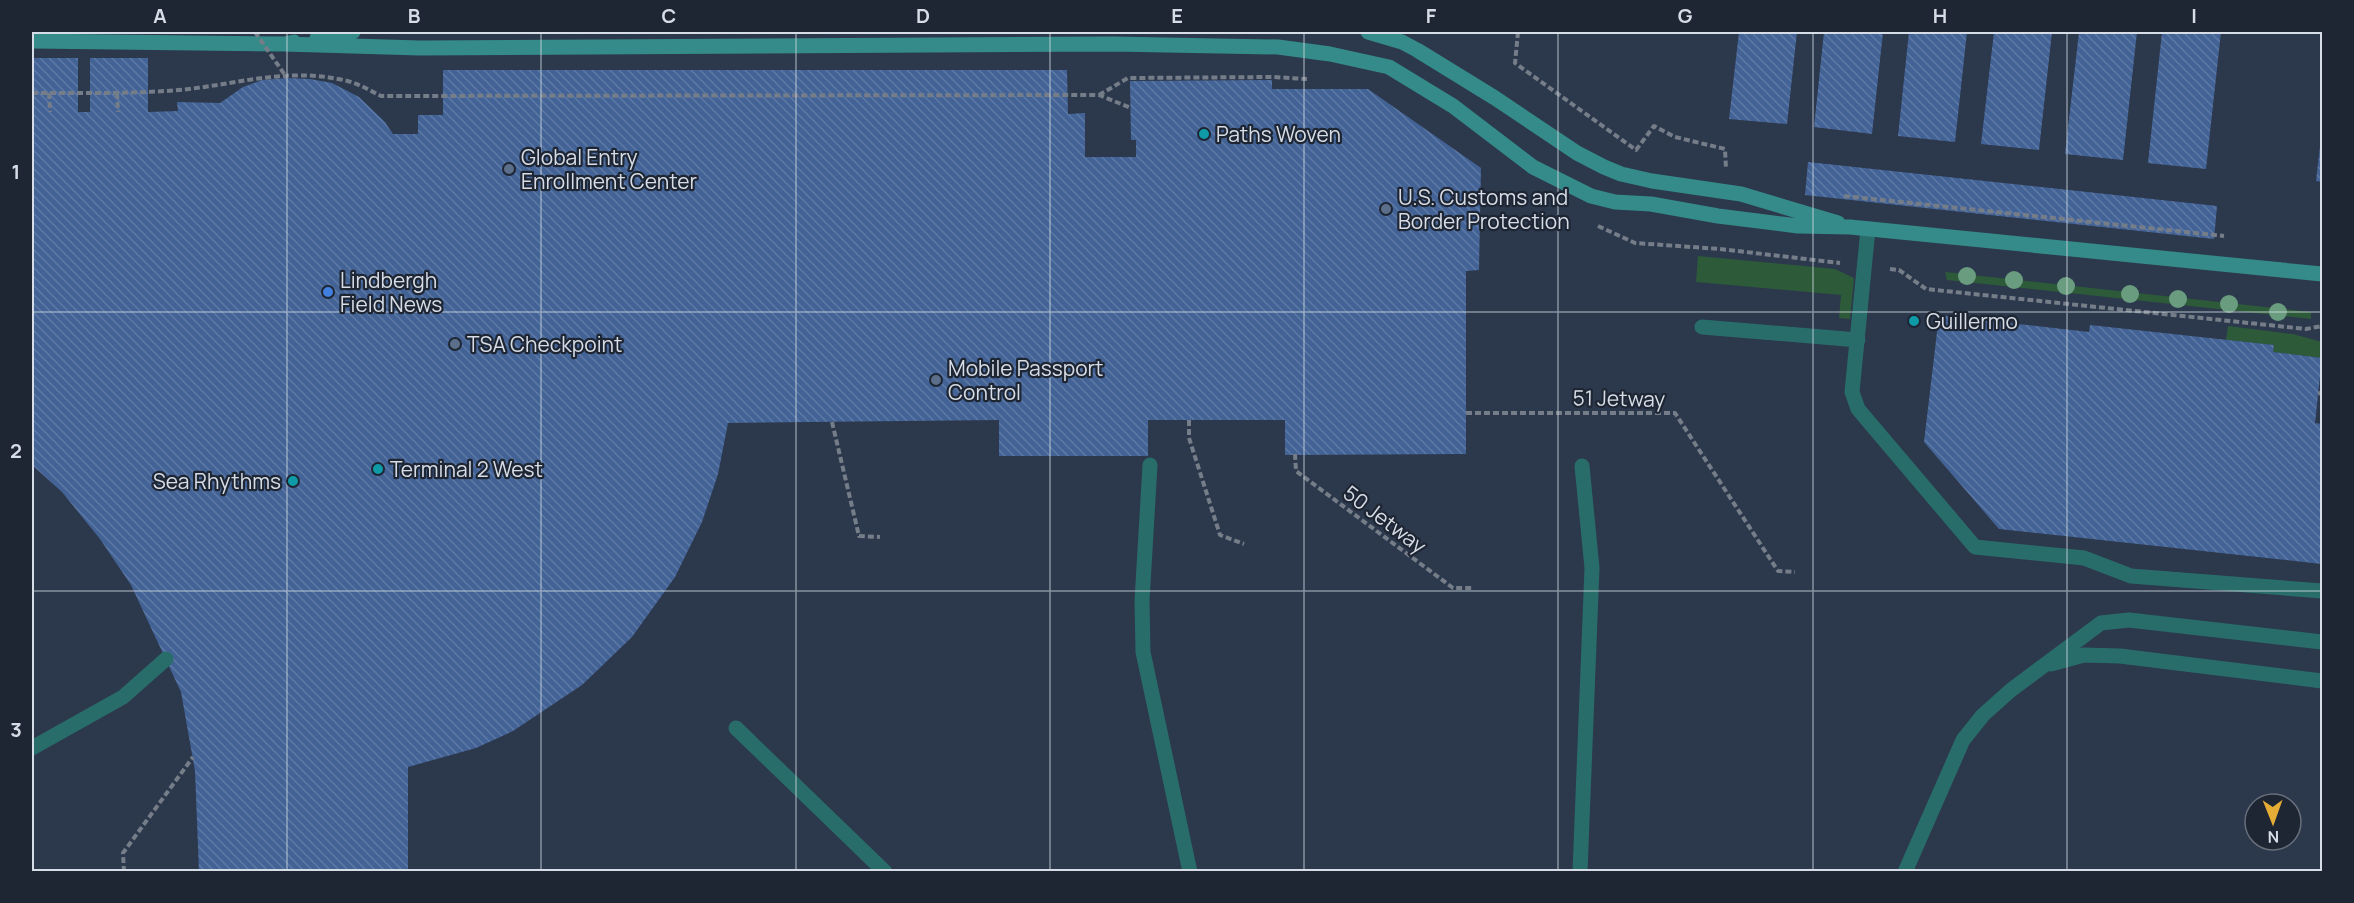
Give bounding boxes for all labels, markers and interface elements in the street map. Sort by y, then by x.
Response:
text: A [153,2,167,29]
text: B [408,2,421,29]
text: C [662,2,676,29]
text: D [916,2,930,29]
text: E [1171,2,1183,29]
text: F [1426,2,1437,29]
text: G [1678,2,1693,29]
text: H [1933,2,1947,29]
text: I [2191,2,2197,29]
place label: Paths Woven [1216,120,1341,148]
marker: Paths Woven [1197,127,1211,141]
place label: Global Entry Enrollment Center [521,143,698,195]
text: 1 [12,158,20,185]
marker: Global Entry Enrollment Center [502,162,516,176]
place label: U.S. Customs and Border Protection [1398,183,1570,235]
marker: U.S. Customs and Border Protection [1379,202,1393,216]
place label: Lindbergh Field News [340,266,442,318]
marker: Lindbergh Field News [321,285,335,299]
place label: Guillermo [1926,307,2018,335]
marker: Guillermo [1907,314,1921,328]
place label: TSA Checkpoint [467,330,622,358]
marker: TSA Checkpoint [448,337,462,351]
place label: Mobile Passport Control [948,354,1104,406]
marker: Mobile Passport Control [929,373,943,387]
street label: 51 Jetway [1572,383,1666,413]
text: 2 [10,437,22,464]
place label: Terminal 2 West [390,455,543,483]
marker: Terminal 2 West [371,462,385,476]
place label: Sea Rhythms [153,467,281,495]
marker: Sea Rhythms [286,474,300,488]
street label: 50 Jetway [1338,479,1432,559]
text: 3 [10,716,22,743]
north arrow [2243,792,2303,852]
text: N [2267,826,2279,848]

